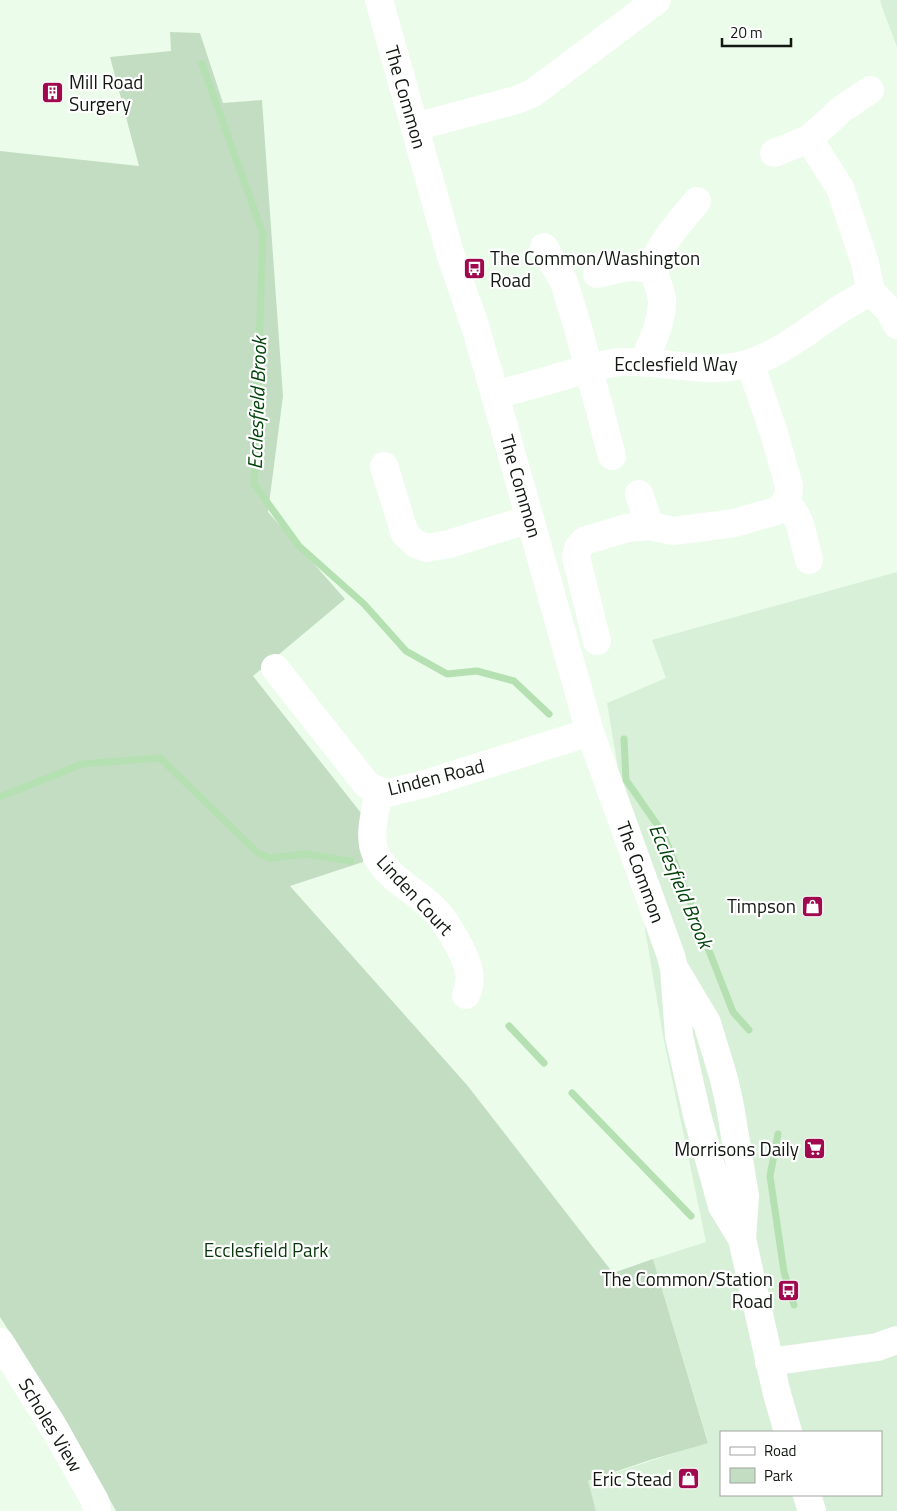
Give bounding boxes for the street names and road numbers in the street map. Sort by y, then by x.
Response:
street label: The Common [378,42,435,152]
street label: Ecclesfield Way [614,349,738,378]
street label: The Common [493,431,550,541]
street label: Linden Road [385,751,487,803]
street label: The Common [610,817,673,927]
street label: Linden Court [370,848,461,942]
street label: Scholes View [12,1372,91,1477]

